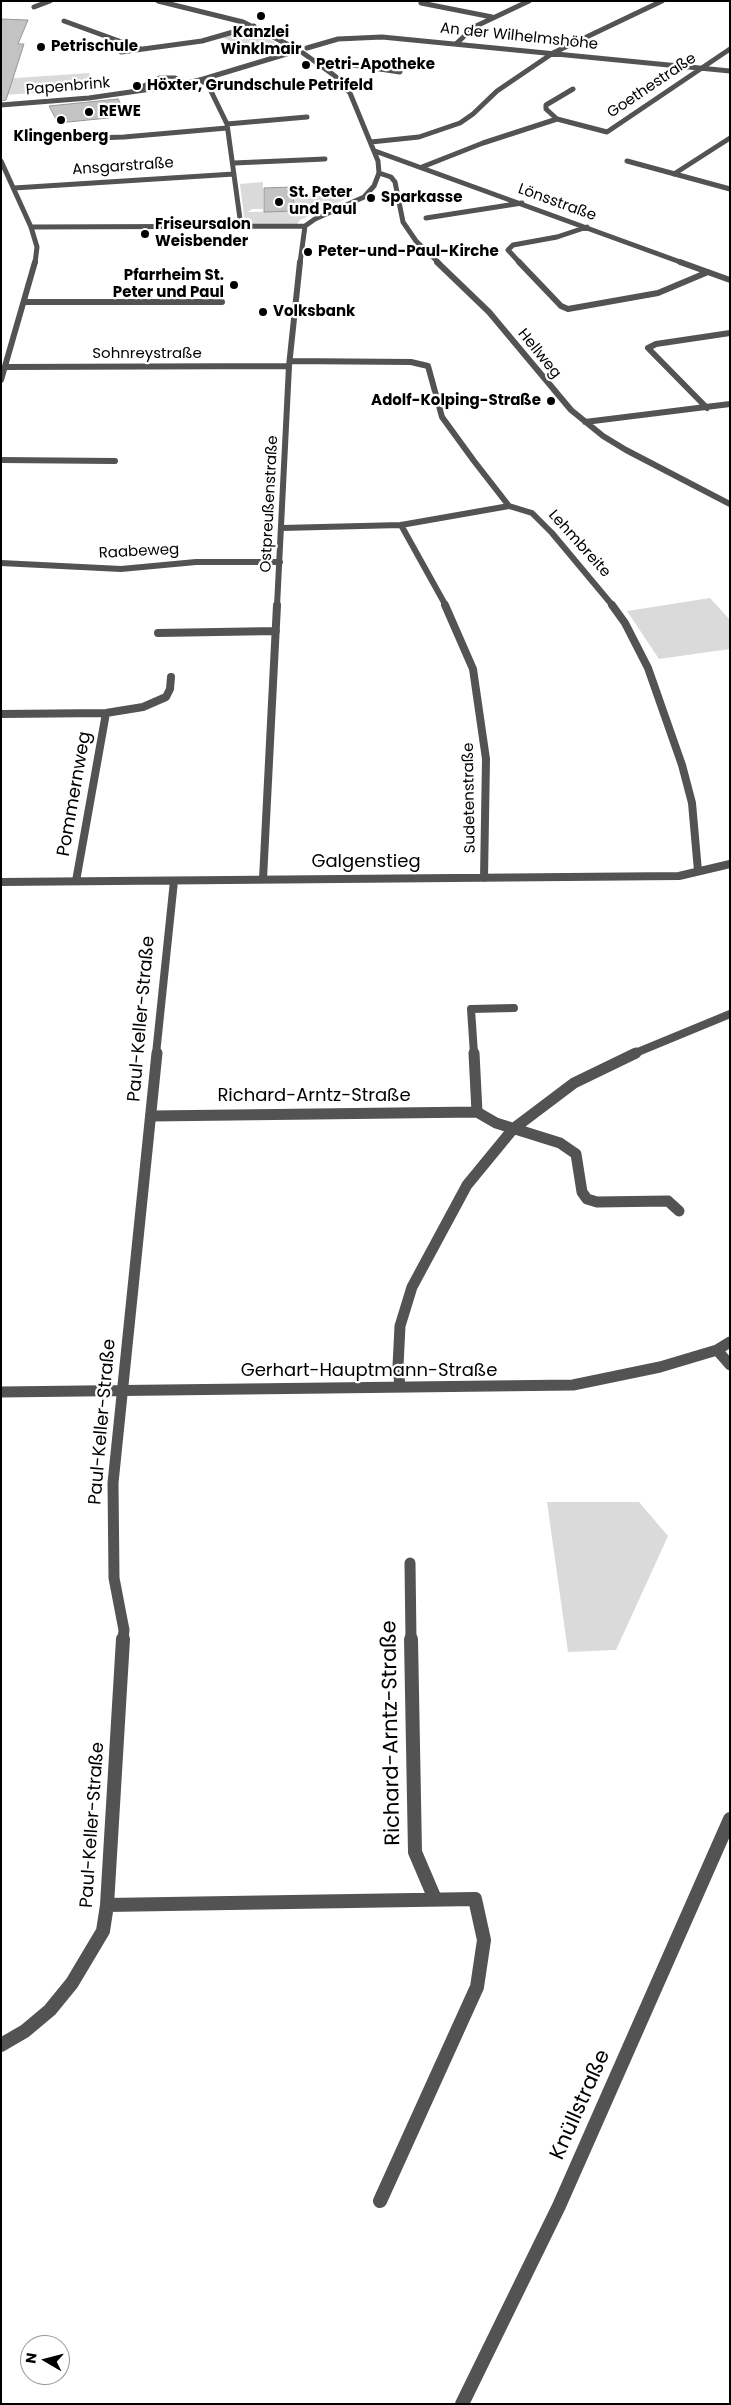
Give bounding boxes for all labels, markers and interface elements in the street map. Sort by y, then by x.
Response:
marker: Kanzlei Winklmair [255,10,267,22]
street label: An der Wilhelmshöhe [439,20,599,54]
place label: Kanzlei Winklmair [221,24,301,59]
place label: Petrischule [51,38,138,56]
marker: Petrischule [35,41,47,53]
street label: Goethestraße [604,50,700,122]
place label: Petri-Apotheke [316,56,435,74]
marker: Petri-Apotheke [300,59,312,71]
street label: Papenbrink [25,74,111,100]
place label: Höxter, Grundschule Petrifeld [147,77,373,95]
marker: Höxter, Grundschule Petrifeld [131,80,143,92]
place label: REWE [99,103,141,121]
marker: REWE [83,106,95,118]
marker: Klingenberg [55,114,67,126]
place label: Klingenberg [14,128,108,146]
street label: Ansgarstraße [72,154,174,180]
street label: Lönsstraße [515,181,599,225]
place label: St. Peter und Paul [289,184,357,219]
place label: Sparkasse [381,189,462,207]
marker: Sparkasse [365,192,377,204]
marker: St. Peter und Paul [273,196,285,208]
place label: Friseursalon Weisbender [155,216,251,251]
marker: Friseursalon Weisbender [139,228,151,240]
place label: Peter-und-Paul-Kirche [318,243,499,261]
marker: Peter-und-Paul-Kirche [302,246,314,258]
place label: Pfarrheim St. Peter und Paul [113,267,224,302]
marker: Pfarrheim St. Peter und Paul [228,279,240,291]
place label: Volksbank [273,303,355,321]
marker: Volksbank [257,306,269,318]
street label: Hellweg [514,325,564,383]
street label: Sohnreystraße [92,345,202,363]
place label: Adolf-Kolping-Straße [371,392,541,410]
marker: Adolf-Kolping-Straße [545,395,557,407]
street label: Ostpreußenstraße [257,435,283,573]
street label: Lehmbreite [544,507,614,581]
street label: Raabeweg [98,541,180,563]
street label: Pommernweg [53,730,97,858]
street label: Sudetenstraße [460,742,480,854]
street label: Galgenstieg [311,851,421,873]
street label: Paul-Keller-Straße [124,935,160,1103]
street label: Richard-Arntz-Straße [217,1085,411,1107]
street label: Paul-Keller-Straße [85,1338,121,1506]
street label: Gerhart-Hauptmann-Straße [241,1360,497,1382]
street label: Richard-Arntz-Straße [377,1620,407,1846]
street label: Paul-Keller-Straße [76,1741,110,1909]
street label: Knüllstraße [546,2046,616,2164]
north arrow [20,2335,70,2385]
text: N [21,2351,42,2365]

